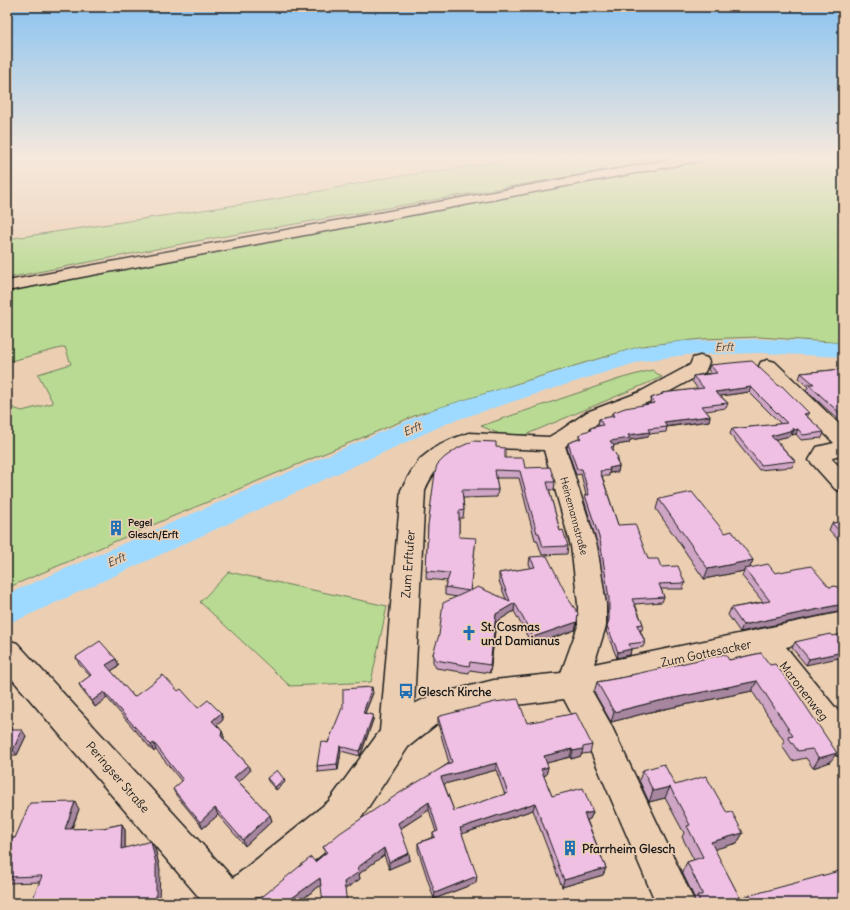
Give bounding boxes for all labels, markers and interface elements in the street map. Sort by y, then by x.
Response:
water label: Erft [715,340,735,354]
water label: Erft [401,418,424,439]
street label: Heinemannstraße [557,475,591,557]
place label: Pegel Glesch/Erft [128,516,179,541]
building icon: Pegel Glesch/Erft [107,519,125,537]
street label: Zum Erftufer [398,529,418,599]
water label: Erft [105,549,128,570]
place label: St. Cosmas und Damianus [481,619,560,648]
church icon: St. Cosmas und Damianus [460,624,478,642]
street label: Zum Gottesacker [659,636,753,670]
street label: Maronenweg [776,658,832,724]
bus stop icon: Glesch Kirche [397,682,415,700]
place label: Glesch Kirche [418,684,492,699]
street label: Peringser Straße [83,738,153,816]
building icon: Pfarrheim Glesch [561,839,579,857]
place label: Pfarrheim Glesch [582,841,675,856]

